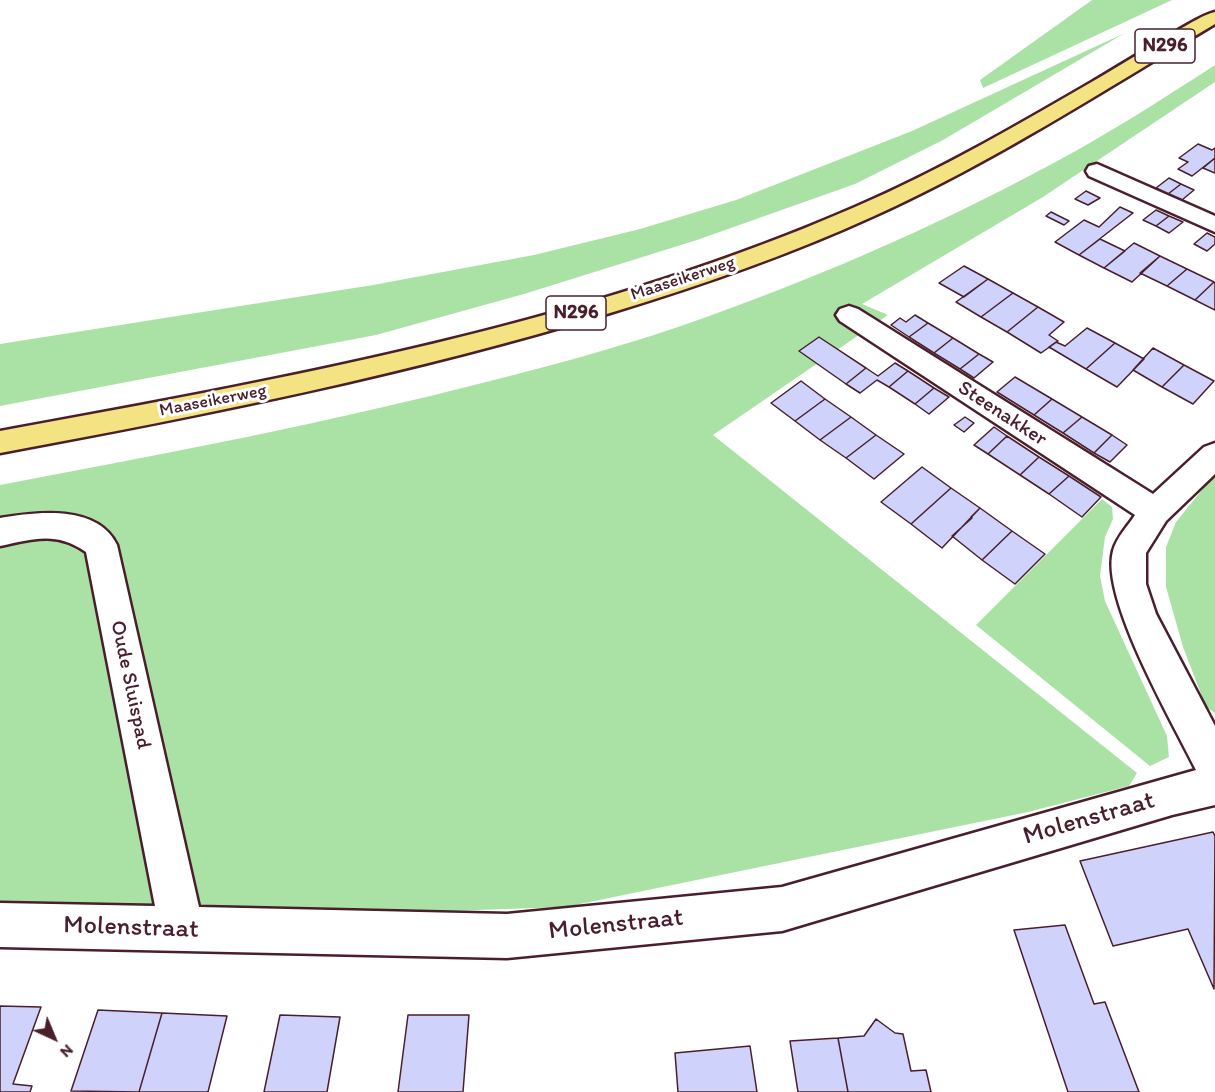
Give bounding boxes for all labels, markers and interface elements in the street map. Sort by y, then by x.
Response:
road number: N296 [1135,29,1195,63]
street label: Maaseikerweg [628,252,738,306]
road number: N296 [546,296,606,330]
street label: Steenakker [953,376,1051,452]
street label: Maaseikerweg [158,380,268,422]
street label: Oude Sluispad [104,618,156,752]
street label: Molenstraat [1020,785,1158,853]
street label: Molenstraat [547,902,685,948]
street label: Molenstraat [63,910,199,946]
north arrow [24,1008,84,1068]
text: N [56,1041,77,1062]

